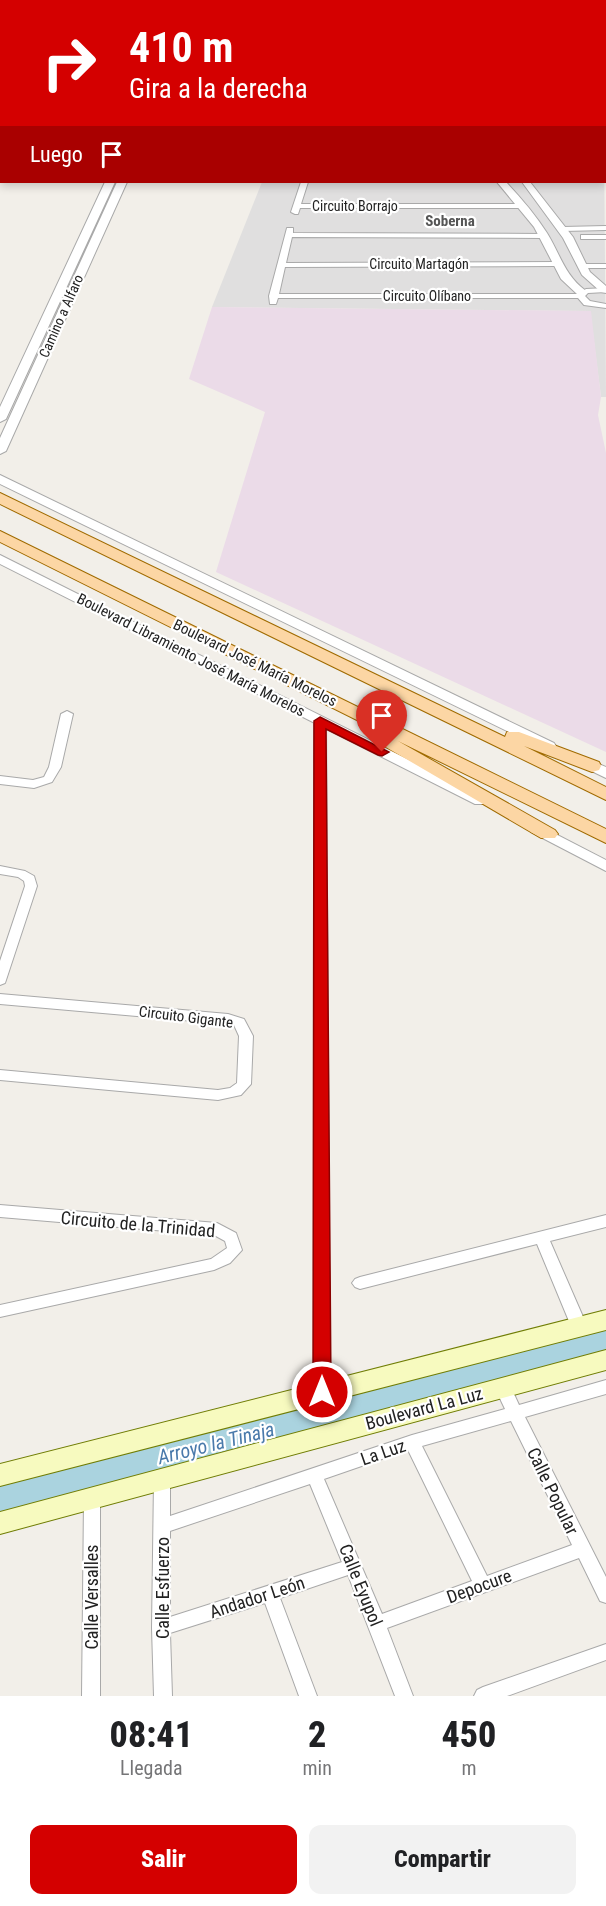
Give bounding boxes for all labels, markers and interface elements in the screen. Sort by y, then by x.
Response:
text: 410 m [129,23,234,72]
icon: right [30,24,108,102]
text: Gira a la derecha [129,73,308,105]
icon: arrive [95,138,128,171]
text: Luego [30,142,83,167]
street label: Circuito Borrajo [312,198,398,214]
district label: Soberna [425,212,475,230]
street label: Circuito Martagón [369,256,469,272]
street label: Camino a Alfaro [36,272,86,360]
street label: Circuito Olíbano [383,288,471,304]
street label: Boulevard Libramiento José María Morelos [74,589,308,721]
street label: Boulevard José María Morelos [170,616,340,711]
pin [356,690,407,752]
icon: arrive [365,699,398,732]
street label: Circuito Gigante [138,1002,234,1032]
street label: Circuito de la Trinidad [60,1207,216,1241]
position arrow [290,1360,354,1424]
street label: Boulevard La Luz [363,1382,485,1434]
water label: Arroyo la Tinaja [154,1417,277,1469]
street label: La Luz [358,1435,408,1469]
street label: Calle Popular [523,1444,583,1538]
street label: Calle Esfuerzo [152,1537,173,1639]
street label: Calle Eyupol [335,1541,387,1629]
street label: Calle Versalles [81,1544,102,1650]
street label: Depocure [444,1565,514,1607]
street label: Andador León [207,1572,307,1622]
text: 08:41 [110,1714,193,1756]
text: 2 [308,1714,326,1756]
text: 450 [441,1714,496,1756]
text: Llegada [120,1756,182,1780]
text: min [303,1756,332,1780]
text: m [461,1756,476,1780]
button: Salir [30,1825,297,1894]
button: Compartir [309,1825,576,1894]

